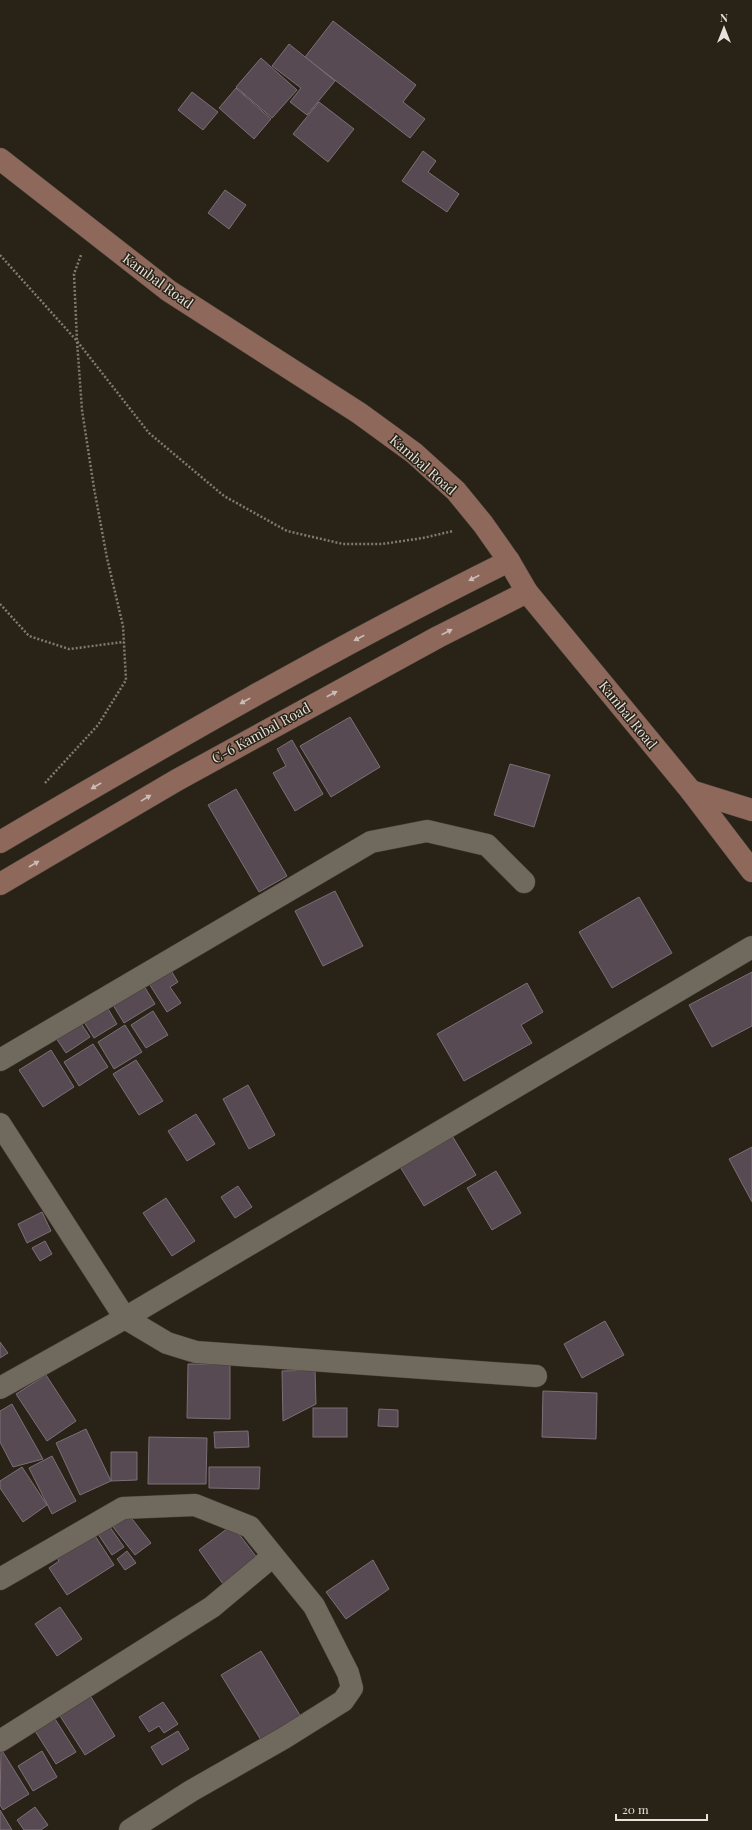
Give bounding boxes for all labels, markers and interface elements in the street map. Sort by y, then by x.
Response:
north arrow [704,8,744,48]
text: N [720,10,728,25]
street label: Kambal Road [119,249,197,313]
street label: Kambal Road [386,430,461,499]
one-way arrow [469,575,480,581]
one-way arrow [441,629,453,635]
one-way arrow [353,635,365,642]
street label: Kambal Road [595,677,662,753]
one-way arrow [326,690,338,697]
one-way arrow [239,697,251,704]
street label: C-6 Kambal Road [208,698,314,768]
one-way arrow [90,782,102,789]
one-way arrow [140,795,152,802]
one-way arrow [28,861,40,868]
scale bar [616,1796,707,1822]
text: 20 m [622,1801,649,1817]

